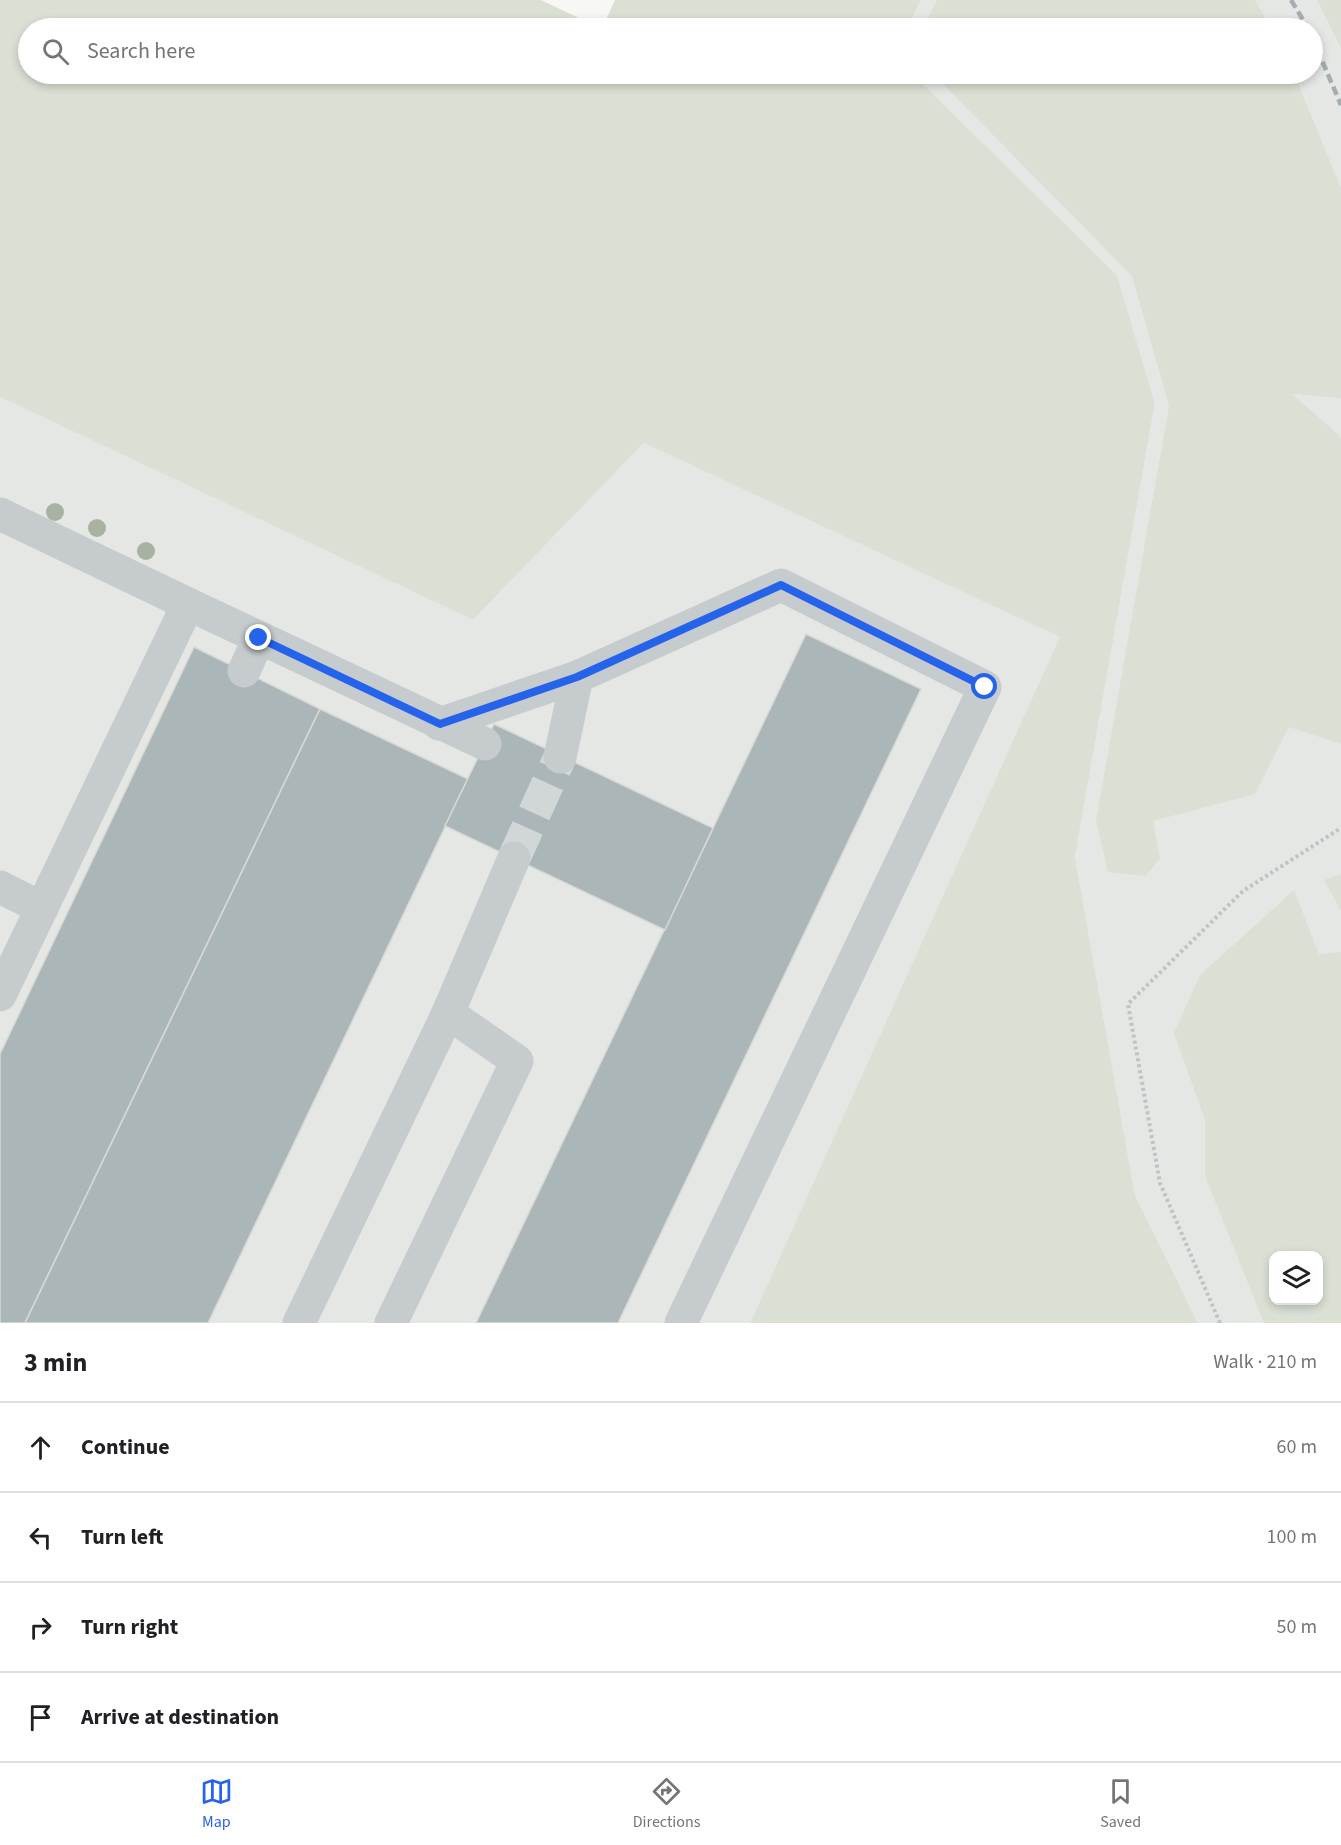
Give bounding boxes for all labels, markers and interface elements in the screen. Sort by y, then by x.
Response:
search box [18,18,1323,84]
icon: search [39,35,72,68]
text: Search here [87,35,195,67]
route end [245,624,271,650]
route start [971,673,997,699]
map controls [1269,1251,1323,1305]
button: layers [1269,1251,1323,1305]
text: 3 min [24,1344,87,1381]
text: Walk · 210 m [1213,1348,1317,1376]
icon: ahead [24,1431,57,1464]
text: Continue [81,1431,170,1463]
text: 60 m [1277,1433,1317,1461]
icon: left [24,1521,57,1554]
text: Turn left [81,1521,163,1553]
text: 100 m [1267,1523,1317,1551]
icon: right [24,1611,57,1644]
text: Turn right [81,1611,178,1643]
text: 50 m [1277,1613,1317,1641]
icon: arrive [24,1701,57,1734]
text: Arrive at destination [81,1701,279,1733]
tab: Map [200,1775,233,1833]
tab: Directions [633,1775,700,1833]
tab: Saved [1100,1775,1141,1833]

